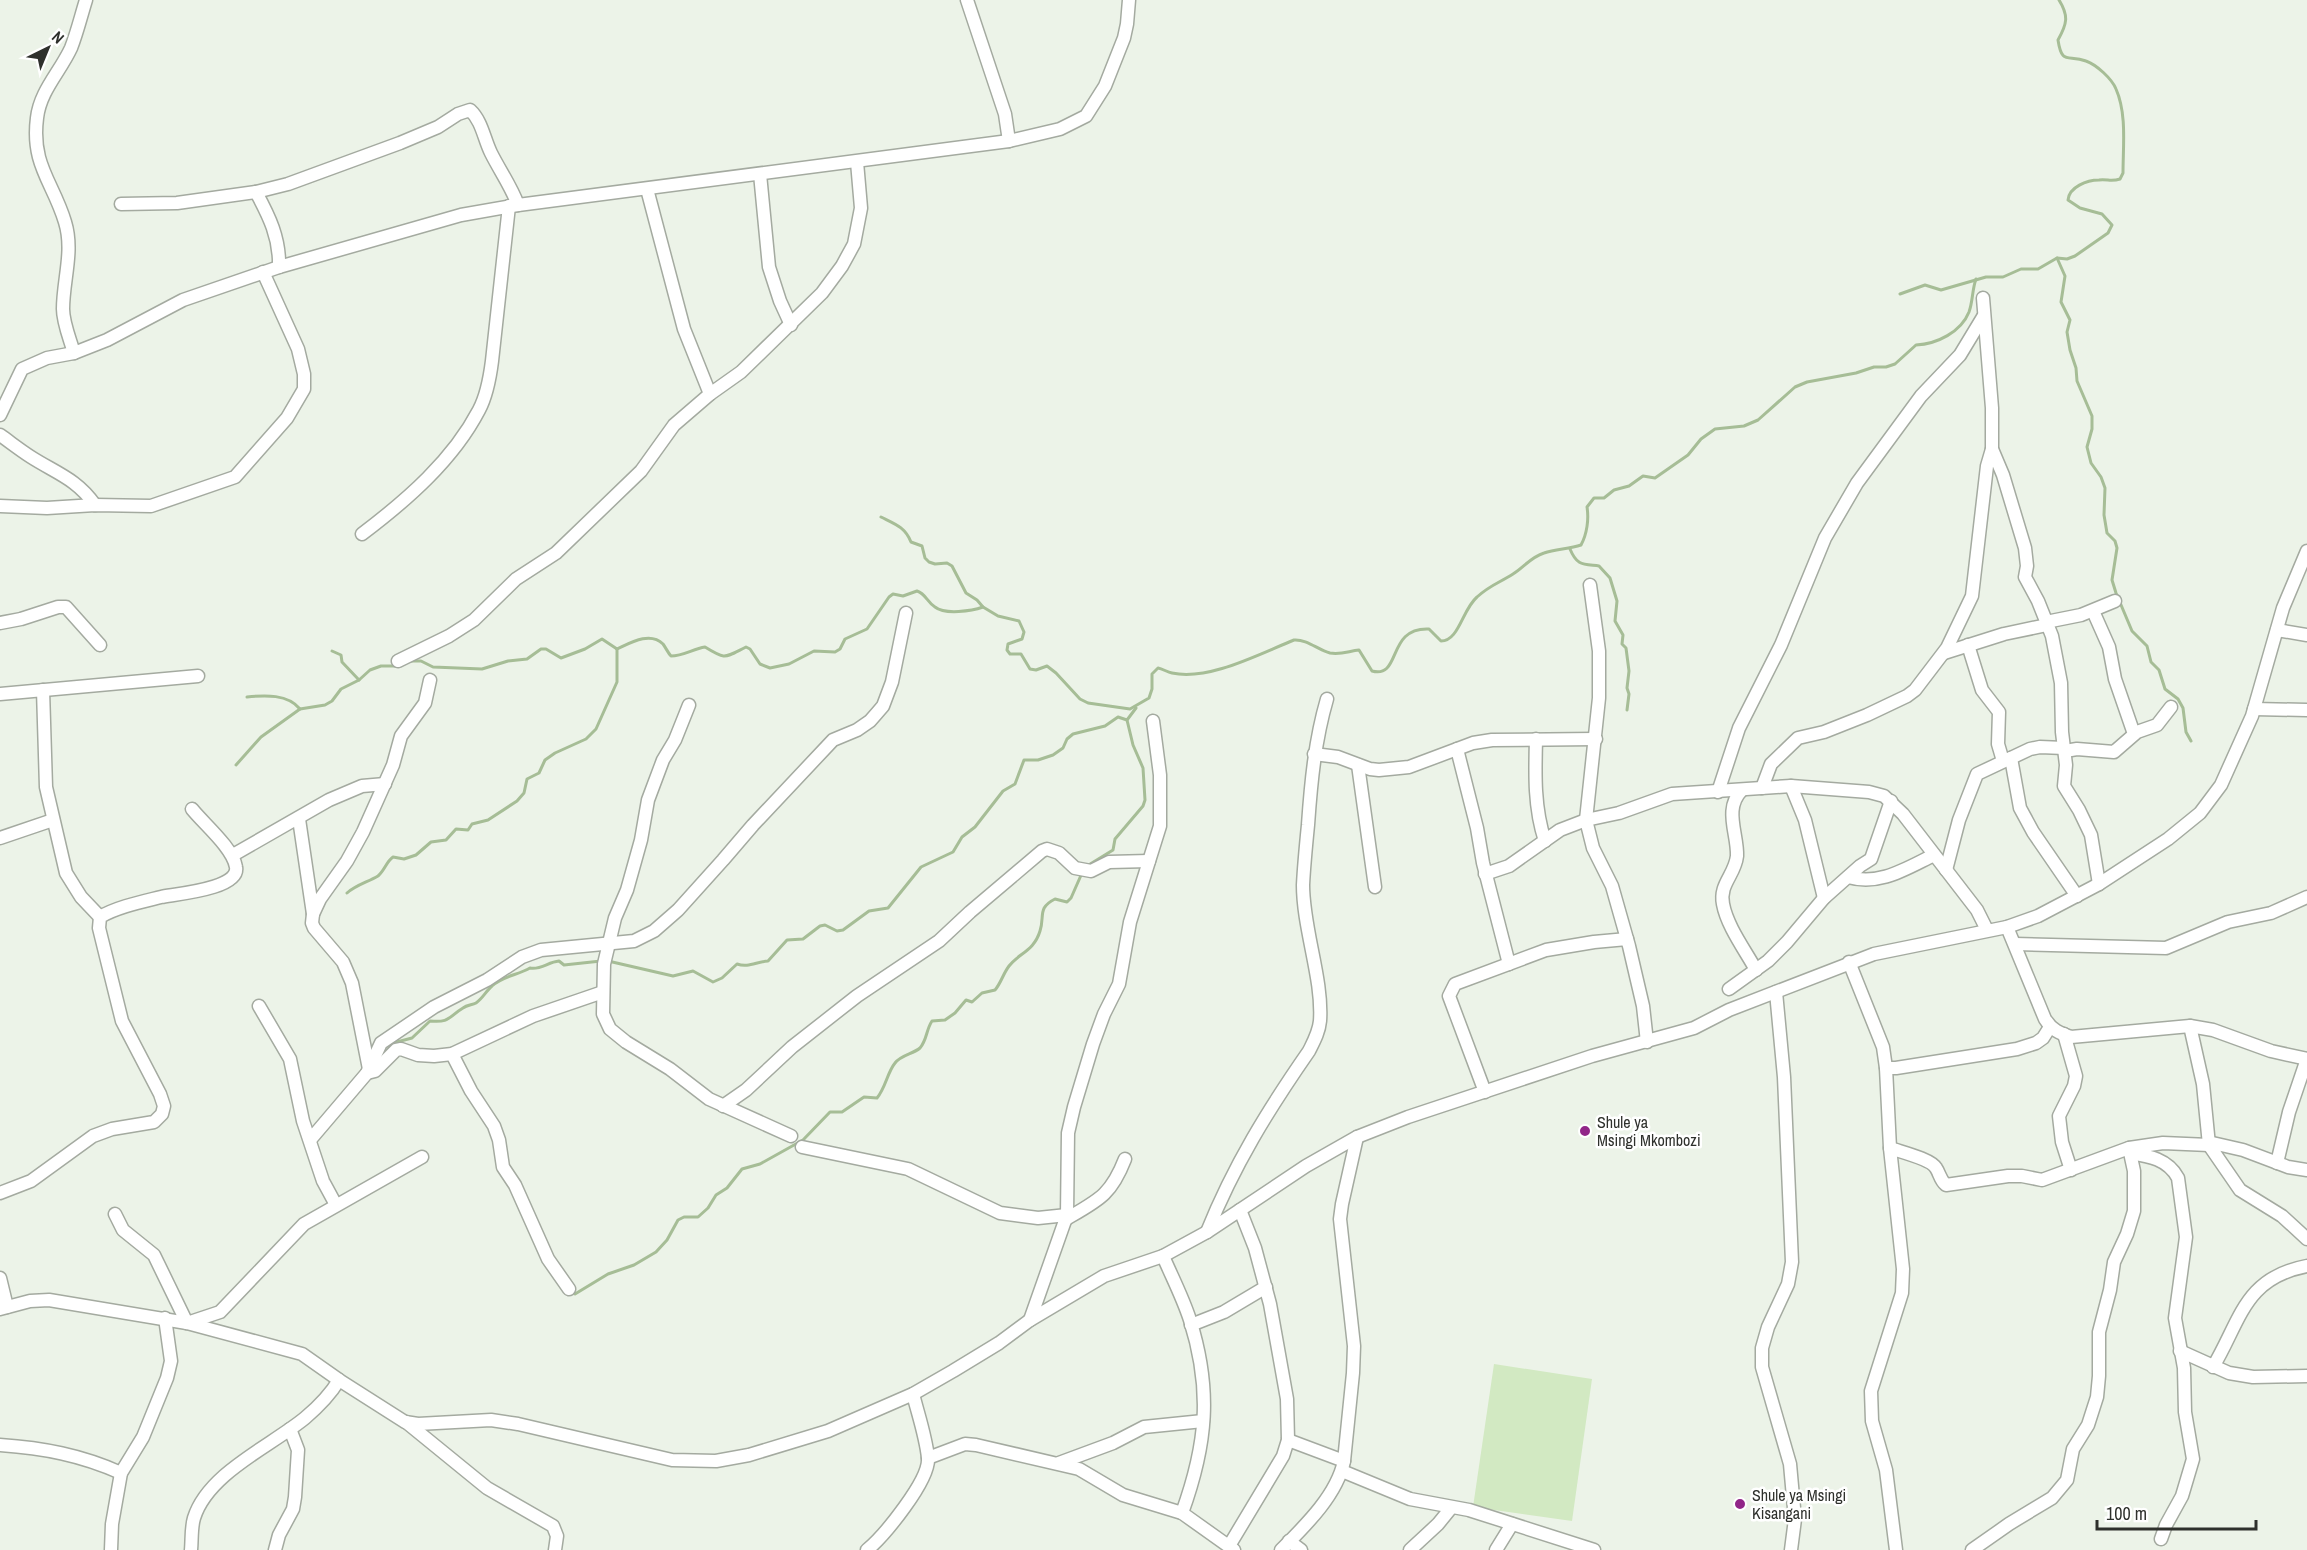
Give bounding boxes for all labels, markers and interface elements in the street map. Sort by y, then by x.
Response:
north arrow [18,18,78,78]
text: N [47,26,69,48]
place label: Shule ya Msingi Mkombozi [1597,1111,1701,1151]
marker: Shule ya Msingi Mkombozi [1578,1124,1592,1138]
place label: Shule ya Msingi Kisangani [1752,1484,1846,1524]
scale bar [2097,1493,2256,1531]
marker: Shule ya Msingi Kisangani [1733,1497,1747,1511]
text: 100 m [2106,1501,2147,1526]

